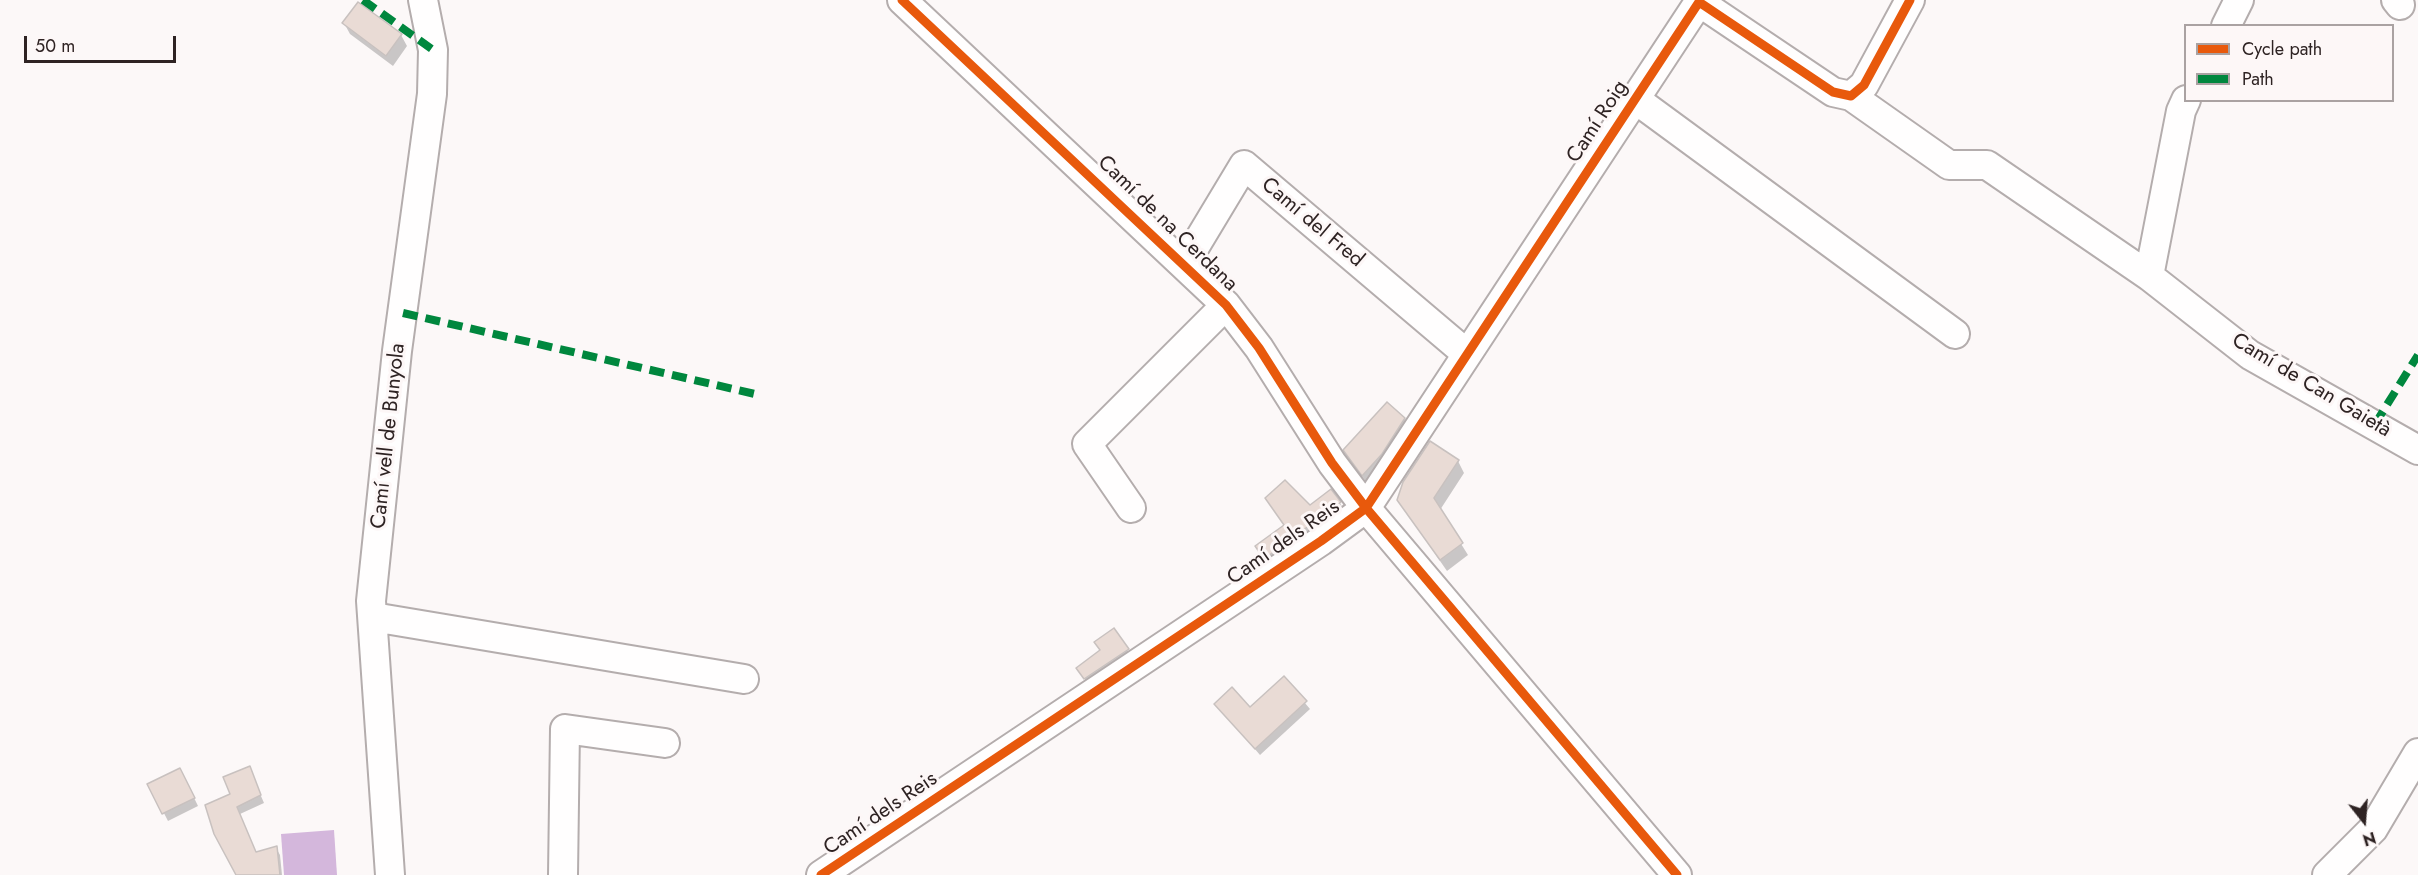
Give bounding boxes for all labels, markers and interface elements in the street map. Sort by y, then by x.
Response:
scale bar [27,24,178,62]
legend [2184,24,2394,102]
text: 50 m [35,33,75,59]
text: Cycle path [2242,36,2322,62]
text: Path [2242,66,2274,92]
street label: Camí Roig [1562,76,1634,168]
street label: Camí de na Cerdana [1092,151,1242,297]
street label: Camí del Fred [1256,173,1368,273]
street label: Camí de Can Gaietà [2227,328,2395,444]
street label: Camí vell de Bunyola [367,342,411,530]
street label: Camí dels Reis [1223,495,1345,591]
street label: Camí dels Reis [819,767,943,861]
north arrow [2334,791,2394,851]
text: N [2360,826,2379,852]

